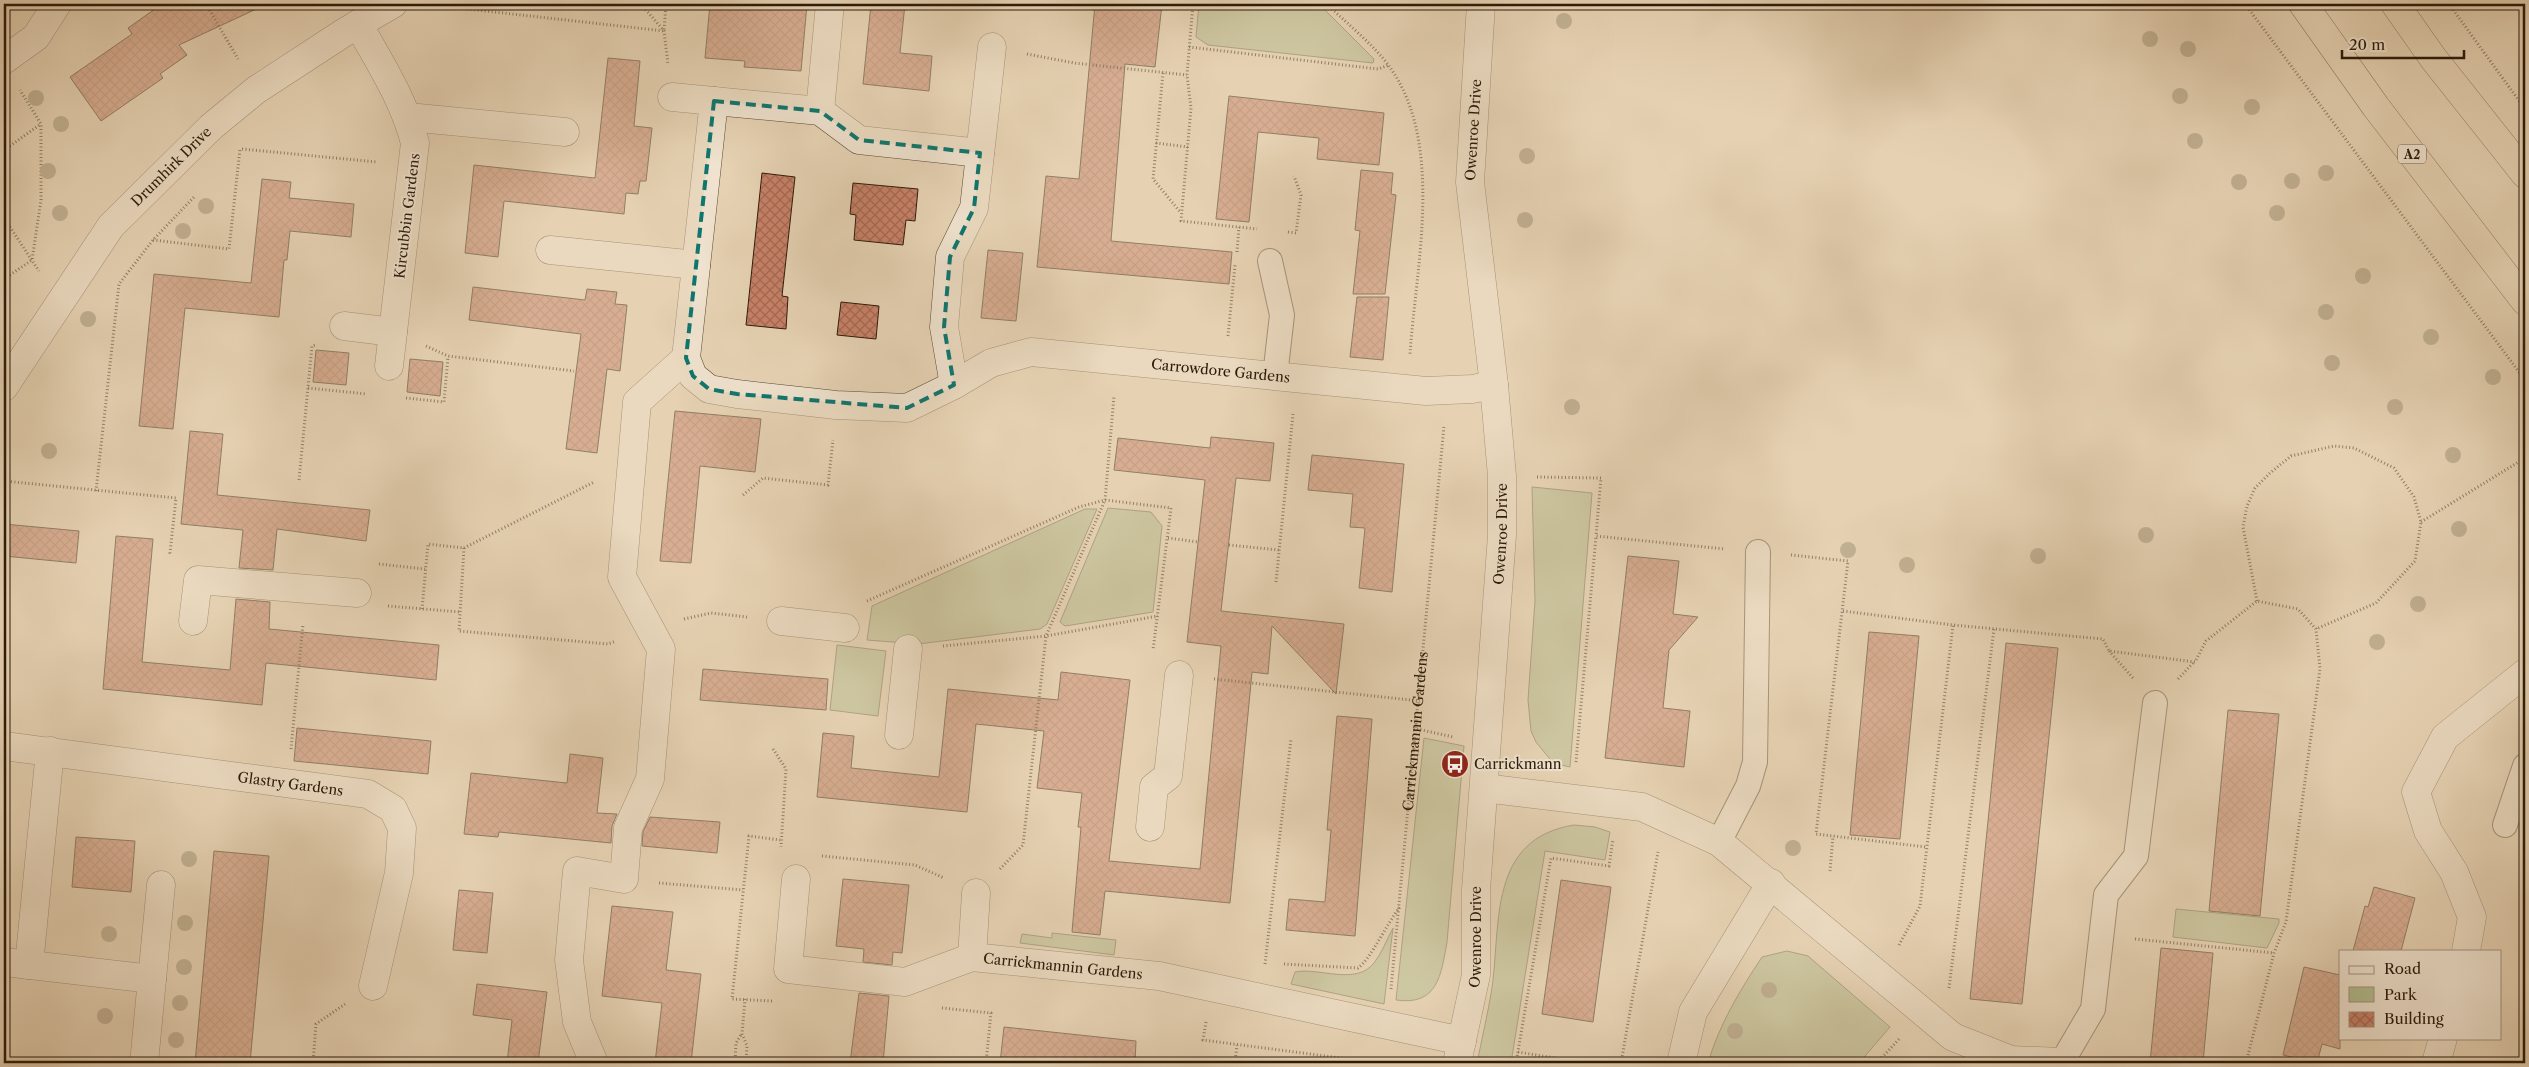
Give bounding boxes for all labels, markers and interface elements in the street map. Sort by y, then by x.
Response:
scale bar [2342,28,2464,60]
text: 20 m [2349,35,2385,54]
street label: Owenroe Drive [1461,78,1485,181]
street label: Drumhirk Drive [127,123,215,210]
road number: A2 [2398,144,2426,164]
street label: Kircubbin Gardens [390,152,424,280]
street label: Carrowdore Gardens [1150,355,1291,387]
street label: Owenroe Drive [1489,483,1511,585]
street label: Carrickmannin Gardens [1399,651,1432,812]
bus stop icon: Carrickmann [1440,749,1470,779]
place label: Carrickmann [1474,755,1562,773]
street label: Glastry Gardens [237,768,344,800]
street label: Owenroe Drive [1464,886,1485,990]
street label: Carrickmannin Gardens [982,949,1143,983]
legend [2339,950,2502,1040]
text: Road [2384,959,2421,978]
text: Park [2384,985,2418,1004]
text: Building [2384,1009,2444,1028]

